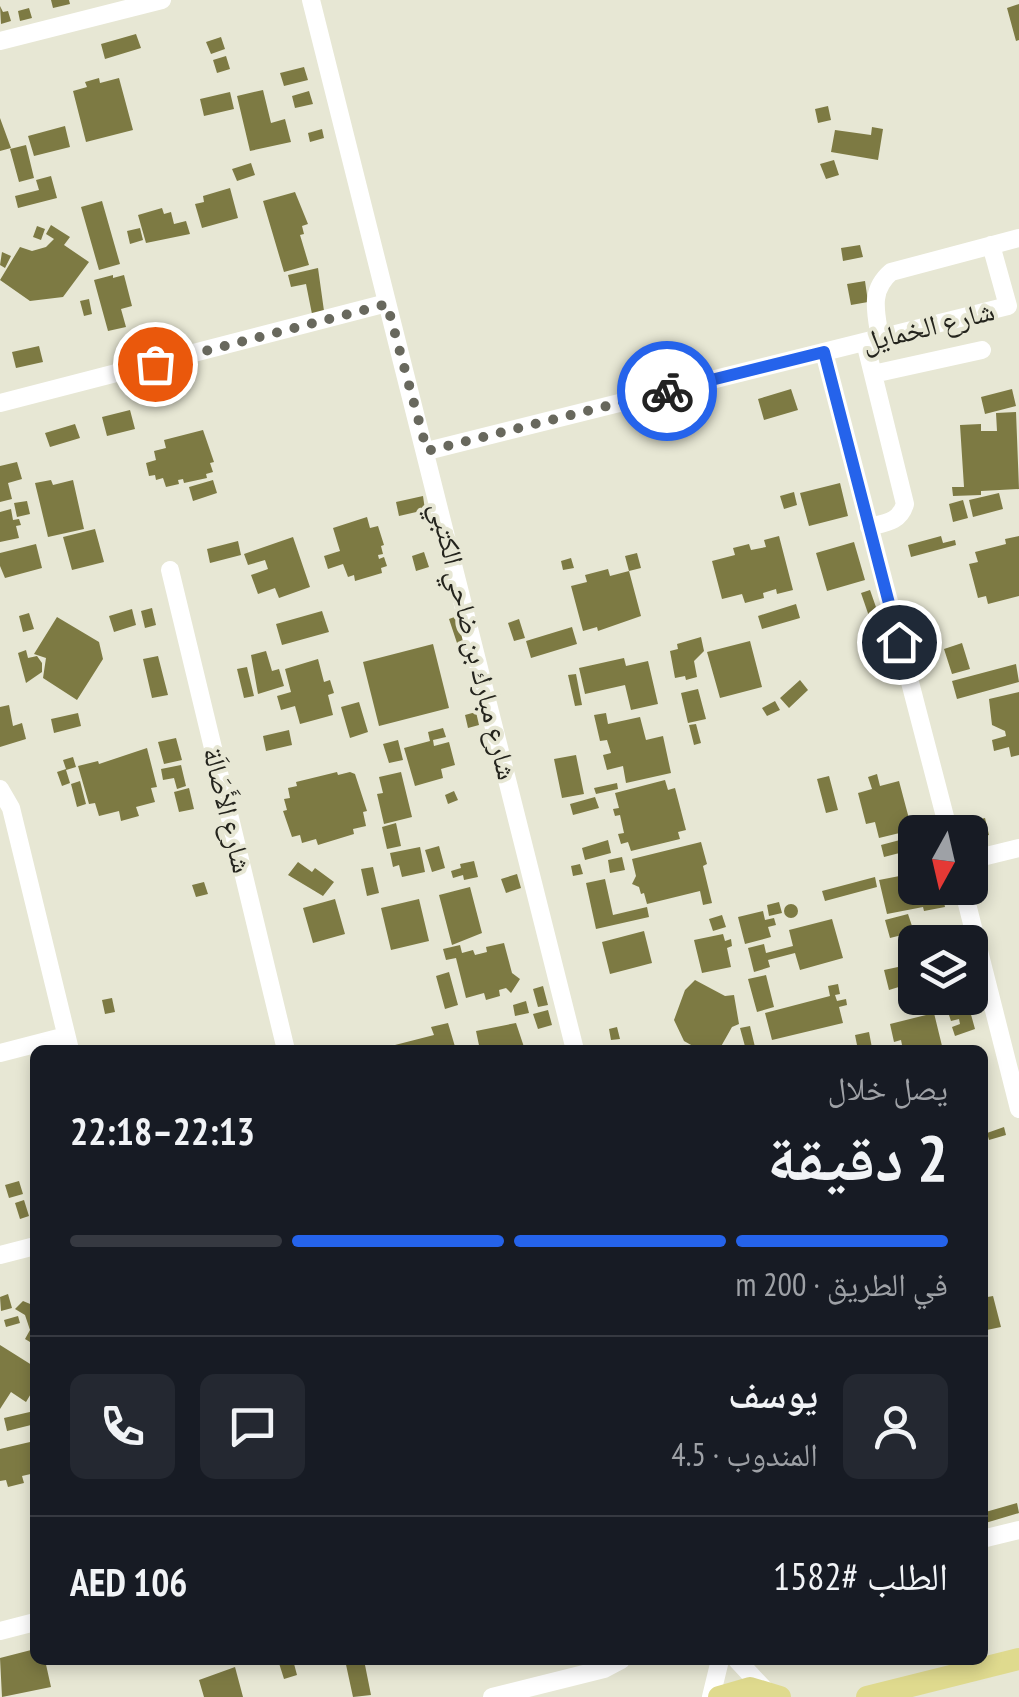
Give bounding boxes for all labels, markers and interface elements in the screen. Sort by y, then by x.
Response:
street label: شارع الخمايل [858,291,998,360]
pin [113,322,198,407]
icon: bag [128,337,183,392]
courier [617,341,717,441]
icon: bike [640,364,695,419]
street label: شارع مبارك بن ضاحي الكتبي [417,498,527,785]
pin [857,600,942,685]
icon: home [872,615,927,670]
street label: شارع الأَصَالَة [195,743,262,876]
north arrow [898,815,988,905]
map controls [898,815,988,1015]
button: layers [898,925,988,1015]
text: يصل خلال [828,1067,948,1109]
text: 22:13–22:18 [70,1106,255,1155]
text: 2 دقيقة [767,1115,948,1199]
text: في الطريق · 200 m [736,1263,948,1305]
text: يوسف [728,1369,818,1418]
button: phone [70,1374,175,1479]
button: chat [200,1374,305,1479]
button: person [843,1374,948,1479]
text: المندوب · 4.5 [671,1433,818,1475]
text: الطلب #1582 [773,1551,948,1600]
text: AED 106 [70,1557,188,1606]

